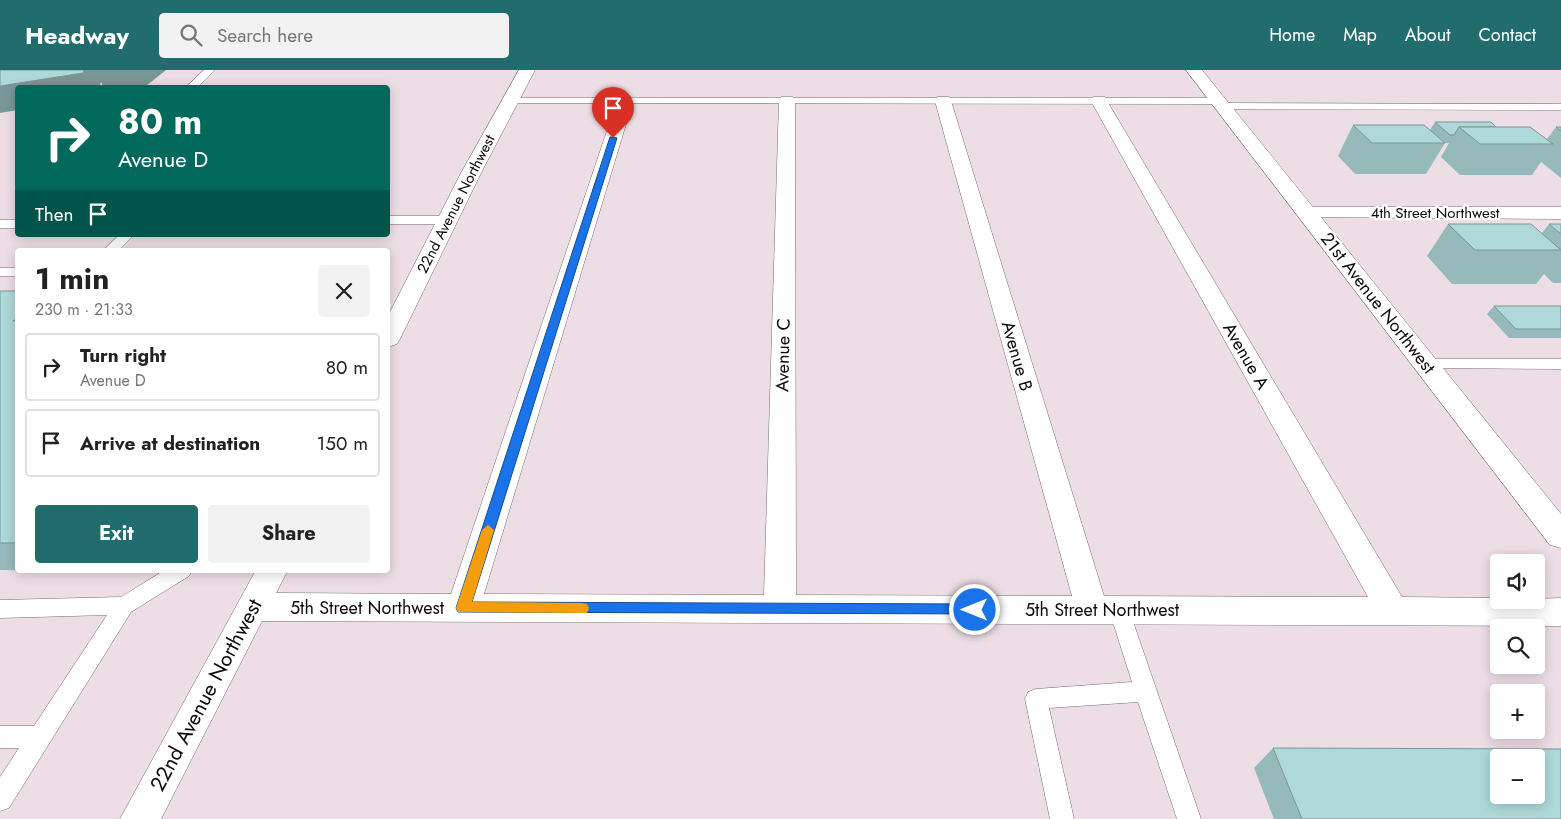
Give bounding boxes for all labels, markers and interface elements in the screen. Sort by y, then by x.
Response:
search box [159,13,509,58]
text: Headway [25,18,129,53]
icon: search [177,21,205,49]
text: Search here [217,22,313,49]
text: Home [1269,22,1315,48]
text: Map [1343,22,1377,48]
text: About [1405,22,1450,48]
text: Contact [1478,22,1536,48]
pin [592,87,634,138]
icon: arrive [599,94,627,122]
text: 80 m [118,97,202,147]
icon: right [35,105,100,170]
street label: 22nd Avenue Northwest [411,131,501,277]
text: Avenue D [118,143,208,175]
icon: arrive [84,200,112,228]
text: Then [35,201,74,228]
street label: 4th Street Northwest [1371,202,1500,224]
street label: 21st Avenue Northwest [1314,227,1442,380]
text: 1 min [35,257,109,300]
button: close [318,265,370,317]
text: 230 m · 21:33 [35,298,133,321]
street label: Avenue C [769,318,797,392]
street label: Avenue B [995,318,1039,394]
street label: Avenue A [1216,318,1276,394]
text: Turn right [80,342,166,369]
icon: right [37,353,65,381]
text: 80 m [326,354,368,381]
text: Avenue D [80,369,146,392]
icon: arrive [37,429,65,457]
text: Arrive at destination [80,430,260,457]
text: 150 m [317,430,368,457]
button: Exit [35,505,198,563]
button: Share [208,505,370,563]
map controls [1490,554,1545,804]
button: sound [1490,554,1545,609]
position arrow [948,583,1000,635]
street label: 22nd Avenue Northwest [142,593,270,797]
street label: 5th Street Northwest [290,595,445,621]
street label: 5th Street Northwest [1025,597,1180,623]
button: search [1490,619,1545,674]
button: + [1490,684,1545,739]
button: − [1490,749,1545,804]

